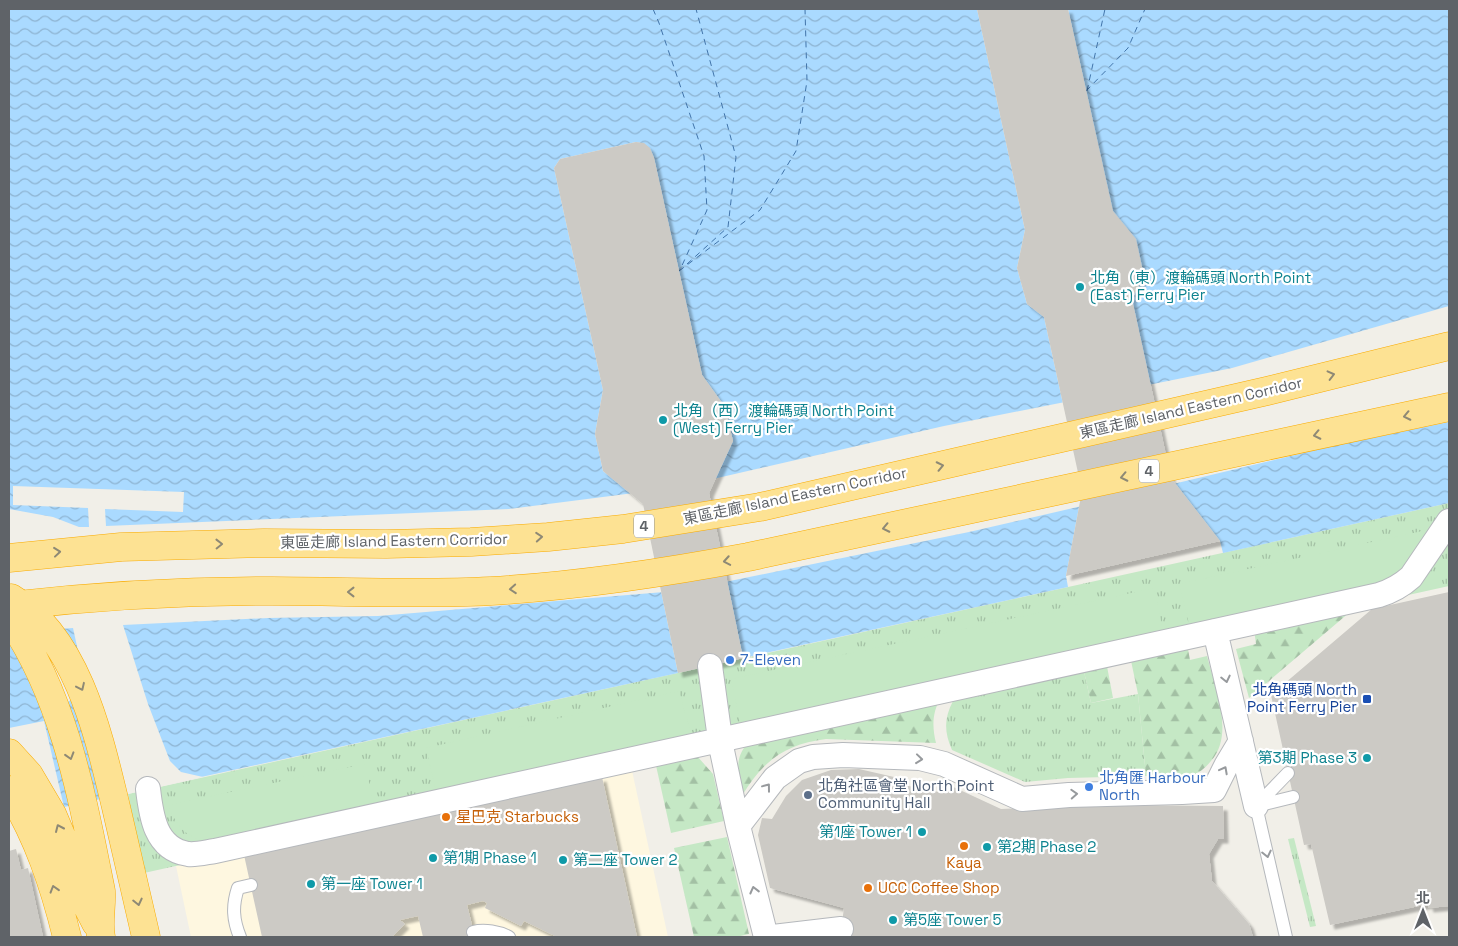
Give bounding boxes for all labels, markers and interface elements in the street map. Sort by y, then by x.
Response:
place label: 北角（東）渡輪碼頭 North Point (East) Ferry Pier [1090,268,1311,305]
marker: 北角（東）渡輪碼頭 North Point (East) Ferry Pier [1074,281,1086,293]
one-way arrow [1327,371,1335,381]
street label: 東區走廊 Island Eastern Corridor [1078,373,1304,442]
place label: 北角（西）渡輪碼頭 North Point (West) Ferry Pier [673,401,894,438]
one-way arrow [1403,410,1412,420]
marker: 北角（西）渡輪碼頭 North Point (West) Ferry Pier [657,414,669,426]
one-way arrow [1313,429,1322,440]
road number: 4 [1139,460,1159,482]
one-way arrow [935,461,944,472]
street label: 東區走廊 Island Eastern Corridor [681,462,909,528]
one-way arrow [1120,471,1129,481]
road number: 4 [634,514,654,538]
one-way arrow [881,523,890,533]
street label: 東區走廊 Island Eastern Corridor [280,529,508,552]
one-way arrow [535,532,543,543]
one-way arrow [216,538,224,549]
one-way arrow [53,547,61,558]
one-way arrow [722,556,731,566]
one-way arrow [509,583,517,594]
one-way arrow [347,587,354,597]
place label: 7-Eleven [740,650,801,669]
marker: 7-Eleven [724,654,736,666]
one-way arrow [1220,674,1231,683]
place label: 北角碼頭 North Point Ferry Pier [1247,680,1357,716]
one-way arrow [74,682,85,691]
marker: 北角碼頭 North Point Ferry Pier [1361,693,1373,705]
place label: 第3期 Phase 3 [1258,748,1357,767]
one-way arrow [65,751,75,759]
marker: 第3期 Phase 3 [1361,752,1373,764]
one-way arrow [916,753,924,764]
one-way arrow [1218,766,1228,775]
place label: 北角匯 Harbour North [1099,768,1206,804]
place label: 北角社區會堂 North Point Community Hall [818,776,994,812]
marker: 北角匯 Harbour North [1083,781,1095,793]
one-way arrow [762,784,770,793]
marker: 北角社區會堂 North Point Community Hall [802,789,814,801]
one-way arrow [1070,789,1078,800]
place label: 星巴克 Starbucks [456,807,579,826]
marker: 星巴克 Starbucks [440,811,452,823]
place label: 第1座 Tower 1 [819,822,912,841]
one-way arrow [54,824,65,833]
marker: 第1座 Tower 1 [916,826,928,838]
place label: 第2期 Phase 2 [997,837,1096,856]
marker: Kaya [958,840,970,852]
marker: 第2期 Phase 2 [981,841,993,853]
place label: 第1期 Phase 1 [443,848,537,867]
one-way arrow [1261,849,1272,858]
place label: 第二座 Tower 2 [573,850,678,869]
marker: 第1期 Phase 1 [427,852,439,864]
place label: Kaya [946,853,982,872]
marker: 第二座 Tower 2 [557,854,569,866]
place label: 第一座 Tower 1 [321,874,423,893]
marker: 第一座 Tower 1 [305,878,317,890]
place label: UCC Coffee Shop [878,878,1000,897]
marker: UCC Coffee Shop [862,882,874,894]
one-way arrow [749,885,760,894]
one-way arrow [50,886,60,894]
north arrow [1398,886,1448,936]
text: 北 [1416,889,1430,907]
one-way arrow [132,897,143,906]
place label: 第5座 Tower 5 [903,910,1002,929]
marker: 第5座 Tower 5 [887,914,899,926]

